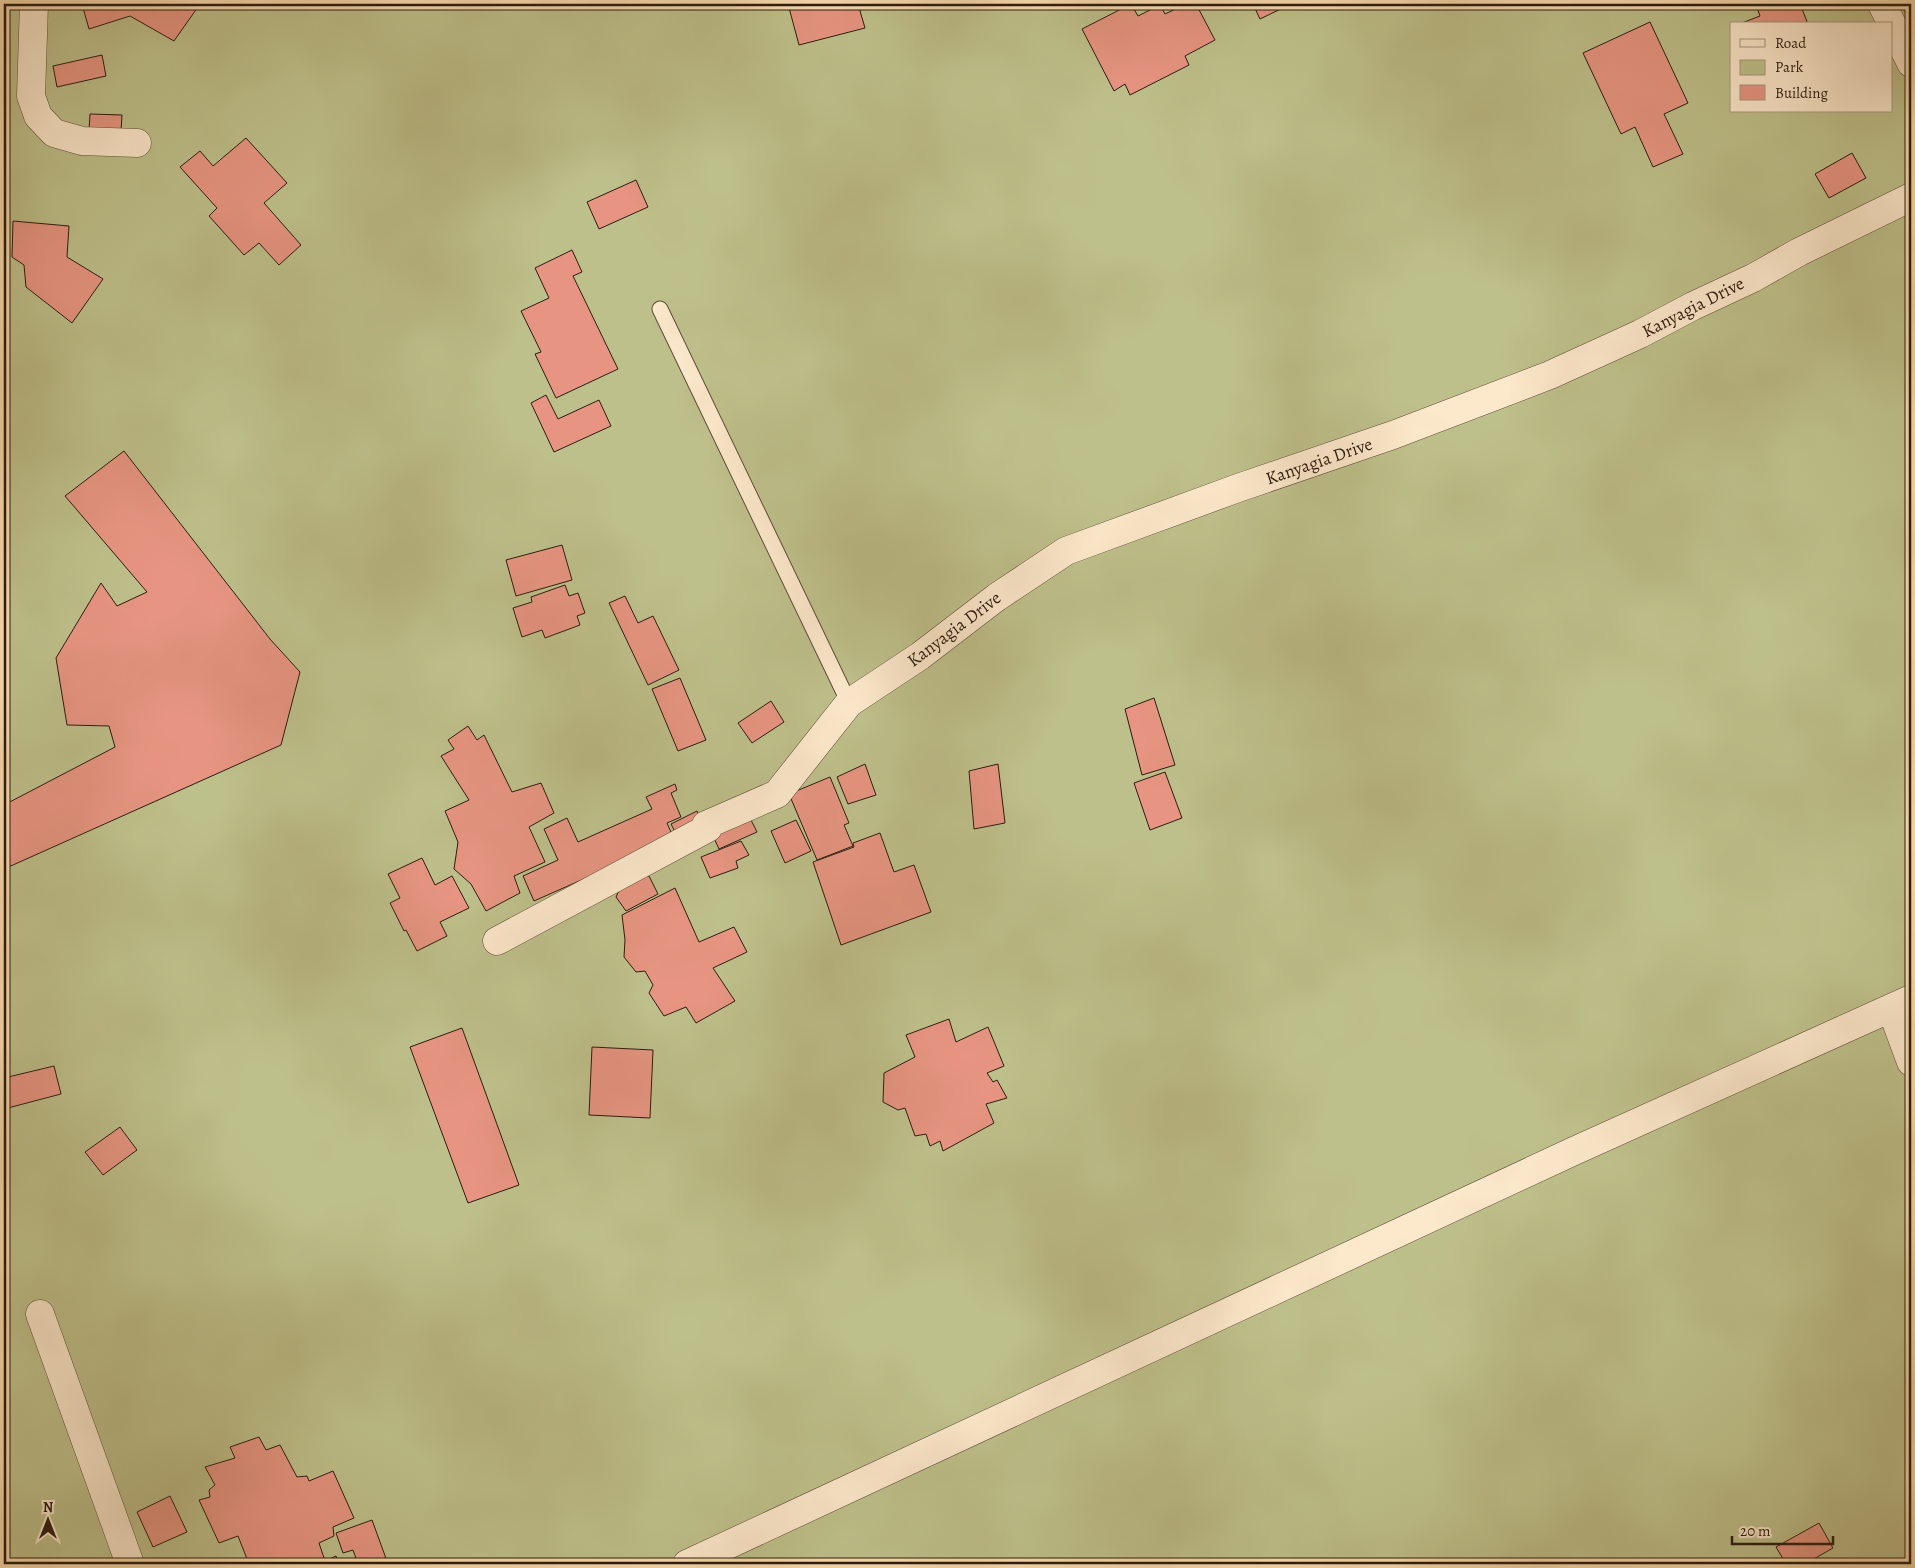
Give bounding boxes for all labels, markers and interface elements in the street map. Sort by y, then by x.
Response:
legend [1730,22,1892,112]
text: Road [1775,33,1807,53]
text: Park [1775,57,1804,77]
text: Building [1775,83,1828,103]
street label: Kanyagia Drive [1638,271,1748,343]
street label: Kanyagia Drive [1262,431,1376,491]
street label: Kanyagia Drive [902,586,1006,672]
north arrow [22,1496,72,1546]
text: N [43,1498,53,1517]
scale bar [1732,1513,1834,1545]
text: 20 m [1740,1521,1771,1541]

